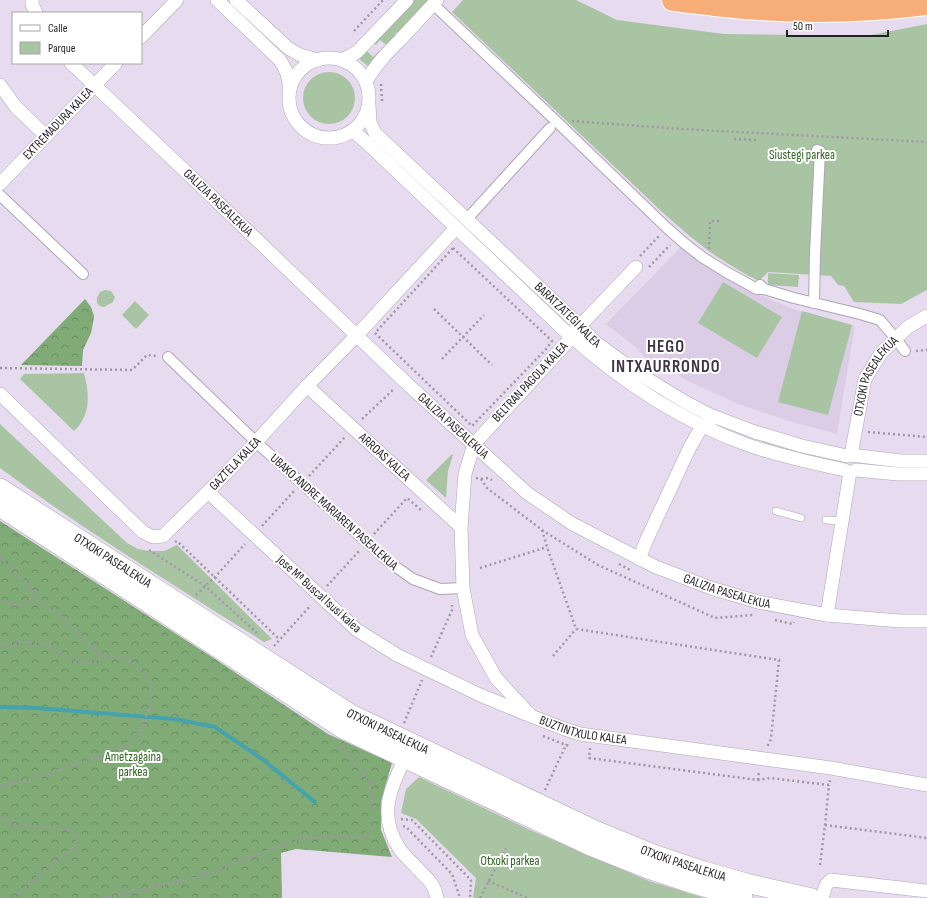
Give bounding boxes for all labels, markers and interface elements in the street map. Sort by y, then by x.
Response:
legend [12,12,142,64]
scale bar [787,12,888,38]
text: 50 m [793,19,813,34]
text: Calle [48,21,68,36]
text: Parque [48,41,76,56]
street label: EXTREMADURA KALEA [20,83,97,163]
park label: Siustegi parkea [769,147,835,163]
street label: GALIZIA PASEALEKUA [180,166,257,240]
street label: BARATZATEGI KALEA [531,279,604,352]
street label: OTXOKI PASEALEKUA [850,333,902,418]
district label: HEGO INTXAURRONDO [611,337,721,377]
street label: BELTRAN PAGOLA KALEA [489,338,572,425]
street label: GALIZIA PASEALEKUA [414,389,492,463]
street label: ARROAS KALEA [355,429,414,485]
street label: GAZTELA KALEA [206,433,265,494]
street label: UBAKO ANDRE MARIAREN PASEALEKUA [267,450,402,574]
street label: OTXOKI PASEALEKUA [71,530,155,592]
street label: Jose Mª Buscal Isusi kalea [273,551,365,636]
street label: GALIZIA PASEALEKUA [681,570,772,612]
street label: OTXOKI PASEALEKUA [343,705,432,758]
street label: BUZTINTXULO KALEA [537,712,628,748]
park label: Ametzagaina parkea [104,749,161,780]
street label: OTXOKI PASEALEKUA [638,842,728,885]
park label: Otxoki parkea [481,853,539,869]

